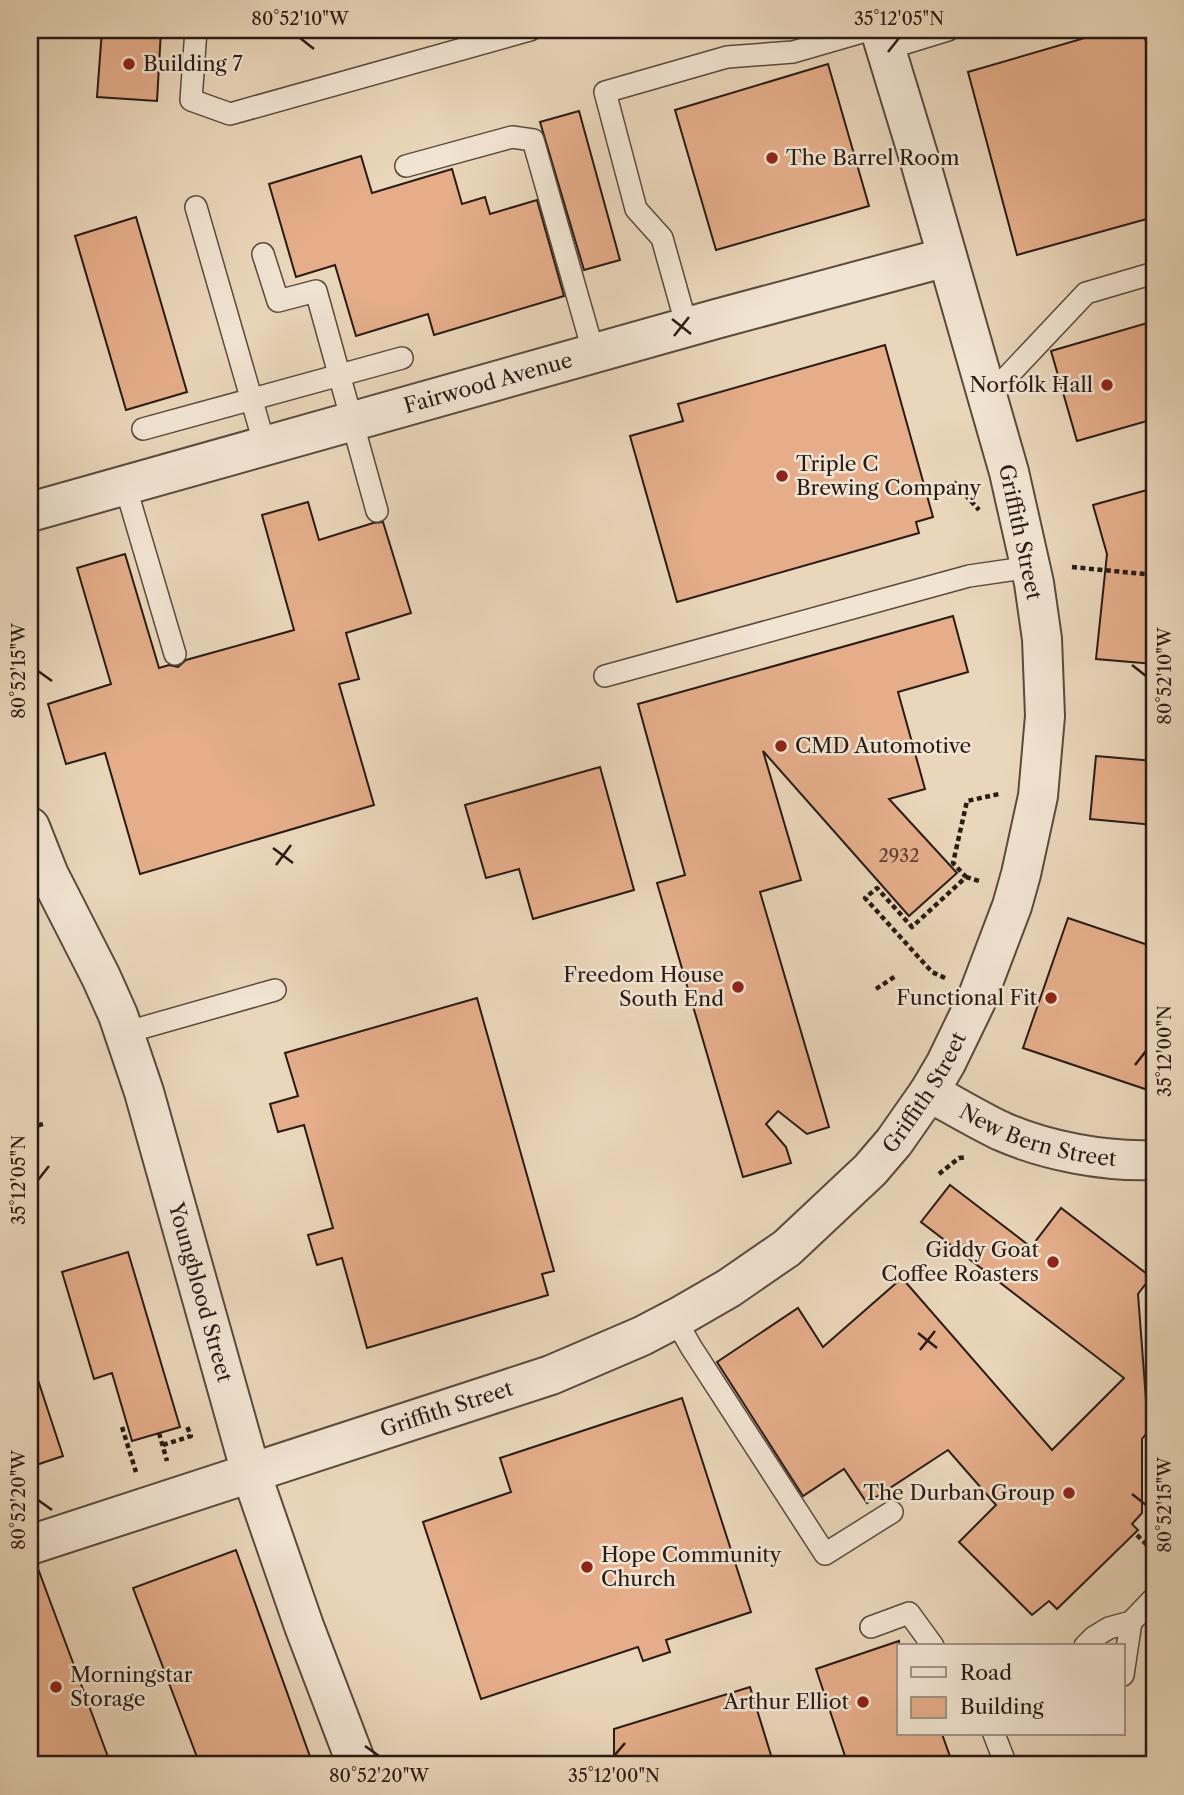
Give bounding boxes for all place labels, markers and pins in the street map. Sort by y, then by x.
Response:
place label: Building 7 [143,51,243,76]
marker: Building 7 [121,56,137,72]
place label: The Barrel Room [786,145,960,170]
marker: The Barrel Room [764,150,780,166]
place label: Norfolk Hall [969,372,1093,397]
marker: Norfolk Hall [1099,377,1115,393]
place label: Triple C Brewing Company [796,451,981,500]
marker: Triple C Brewing Company [774,468,790,484]
place label: CMD Automotive [795,733,971,758]
marker: CMD Automotive [773,738,789,754]
place label: Freedom House South End [563,962,724,1011]
marker: Freedom House South End [730,979,746,995]
place label: Functional Fit [896,985,1038,1010]
marker: Functional Fit [1043,990,1059,1006]
place label: Giddy Goat Coffee Roasters [881,1237,1040,1286]
marker: Giddy Goat Coffee Roasters [1045,1254,1061,1270]
place label: The Durban Group [863,1480,1055,1505]
marker: The Durban Group [1061,1485,1077,1501]
place label: Hope Community Church [601,1542,782,1591]
marker: Hope Community Church [579,1559,595,1575]
place label: Morningstar Storage [70,1662,193,1711]
marker: Morningstar Storage [48,1679,64,1695]
place label: Arthur Elliot [722,1689,850,1714]
marker: Arthur Elliot [855,1694,871,1710]

